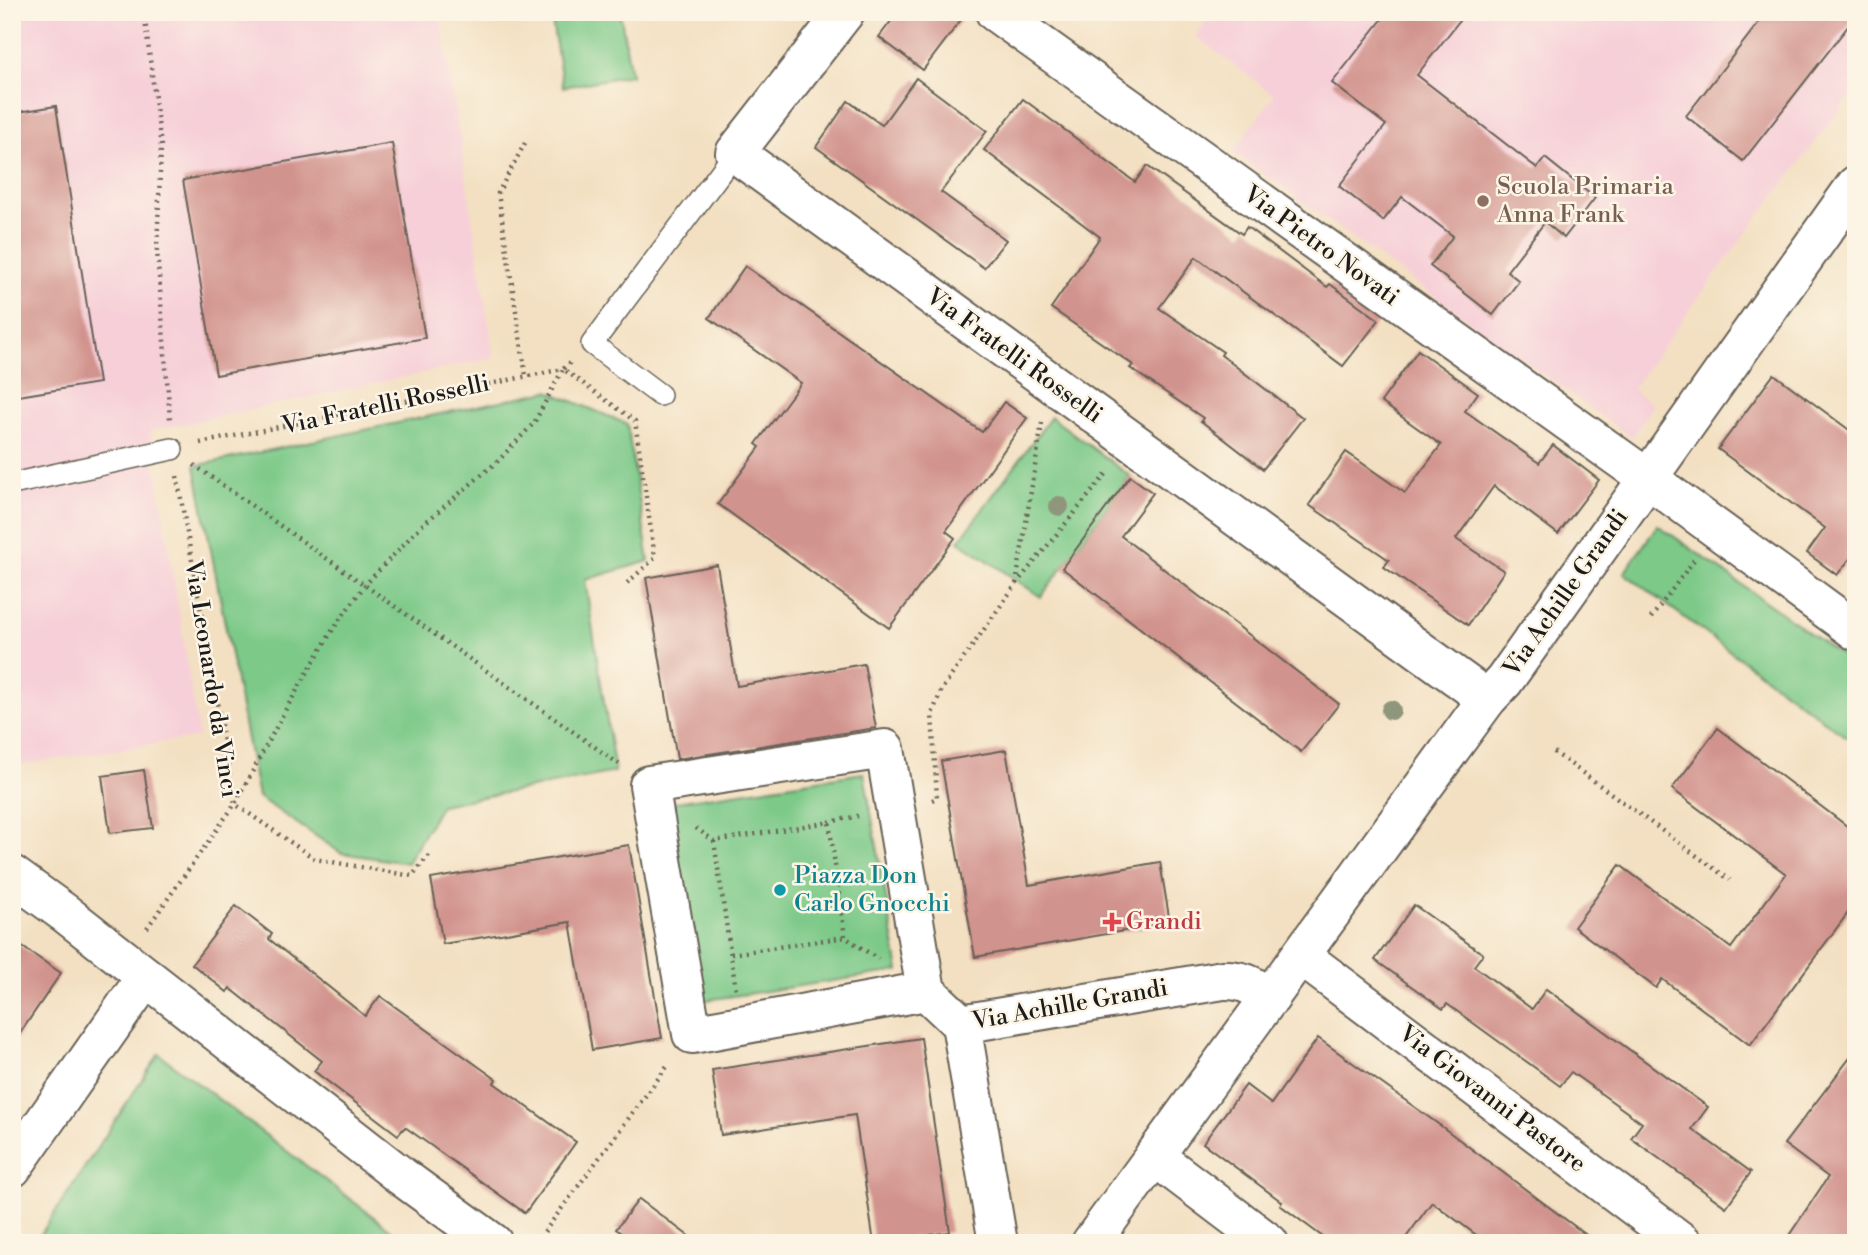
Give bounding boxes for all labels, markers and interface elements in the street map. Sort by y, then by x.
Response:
place label: Scuola Primaria Anna Frank [1496,172,1674,230]
street label: Via Pietro Novati [1236,179,1405,313]
marker: Scuola Primaria Anna Frank [1475,193,1491,209]
street label: Via Fratelli Rosselli [919,281,1108,430]
street label: Via Fratelli Rosselli [279,368,493,442]
street label: Via Achille Grandi [1496,503,1635,684]
street label: Via Leonardo da Vinci [177,557,245,800]
place label: Piazza Don Carlo Gnocchi [794,861,950,919]
marker: Piazza Don Carlo Gnocchi [772,882,788,898]
place label: Grandi [1126,907,1202,937]
marker: Grandi [1104,914,1120,930]
street label: Via Achille Grandi [969,973,1170,1037]
street label: Via Giovanni Pastore [1392,1018,1592,1179]

